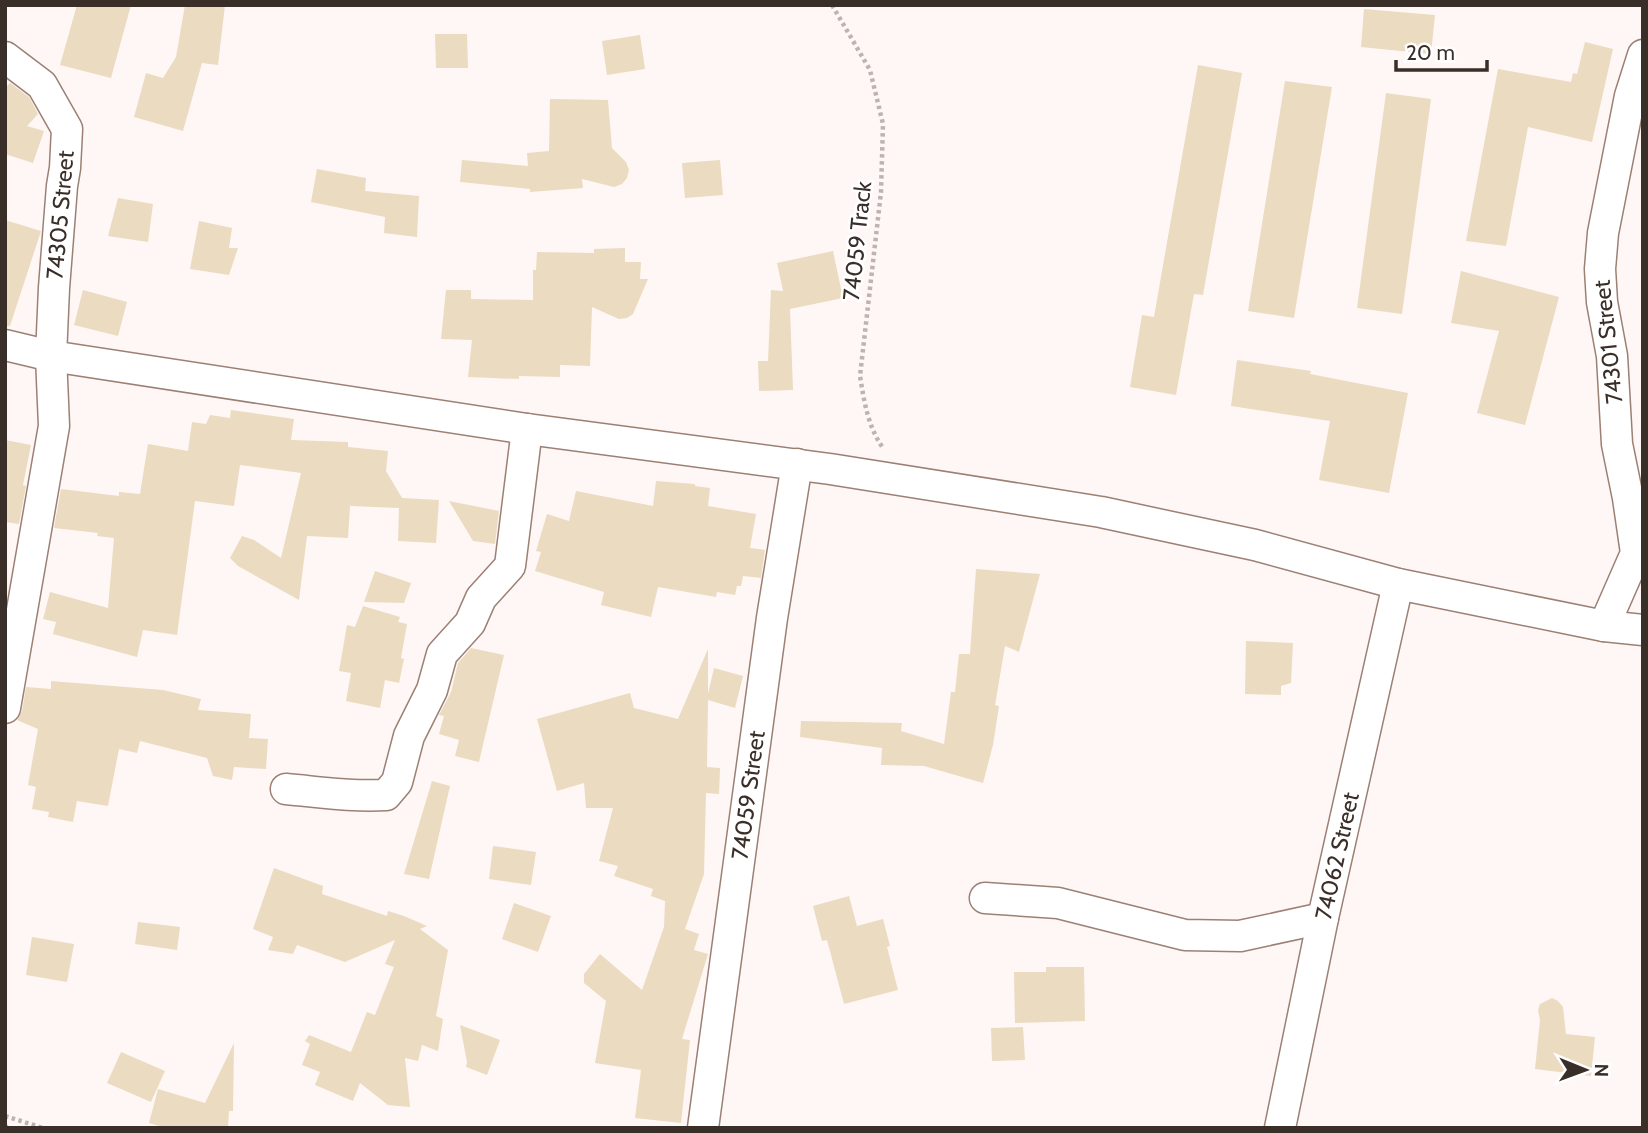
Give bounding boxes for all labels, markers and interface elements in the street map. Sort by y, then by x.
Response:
scale bar [1396,28,1487,72]
text: 20 m [1406,40,1455,65]
street label: 74305 Street [40,149,80,281]
street label: 74059 Track [837,179,877,302]
street label: 74301 Street [1588,278,1628,405]
street label: 74059 Street [725,729,771,861]
street label: 74062 Street [1309,789,1365,922]
north arrow [1550,1035,1620,1105]
text: N [1590,1063,1613,1077]

